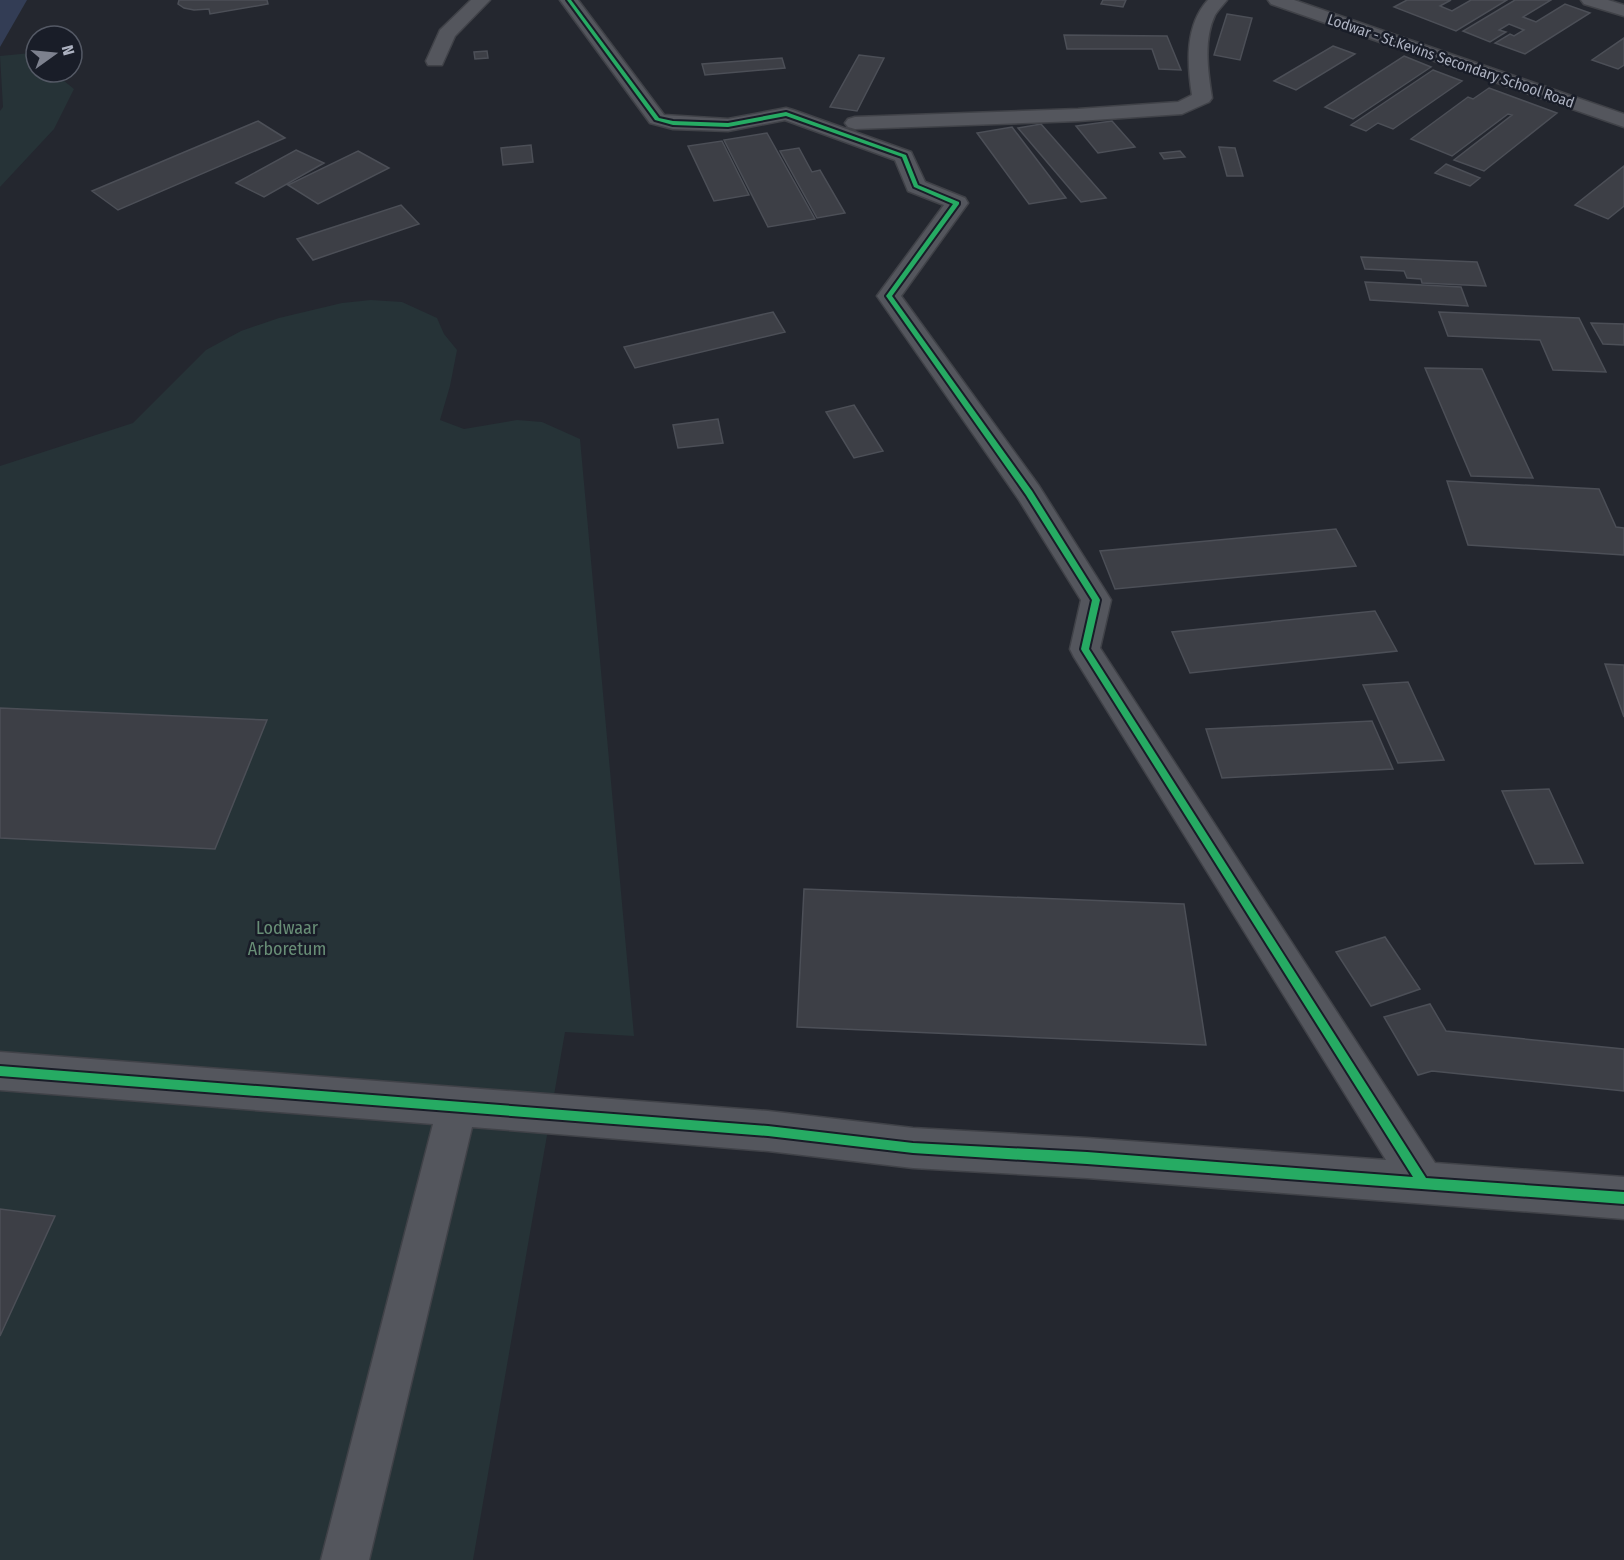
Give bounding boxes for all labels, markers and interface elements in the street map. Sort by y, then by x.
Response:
street label: Lodwar - St.Kevins Secondary School Road [1325,10,1577,112]
north arrow [24,24,84,84]
text: N [58,43,78,57]
park label: Lodwaar Arboretum [248,917,326,960]

